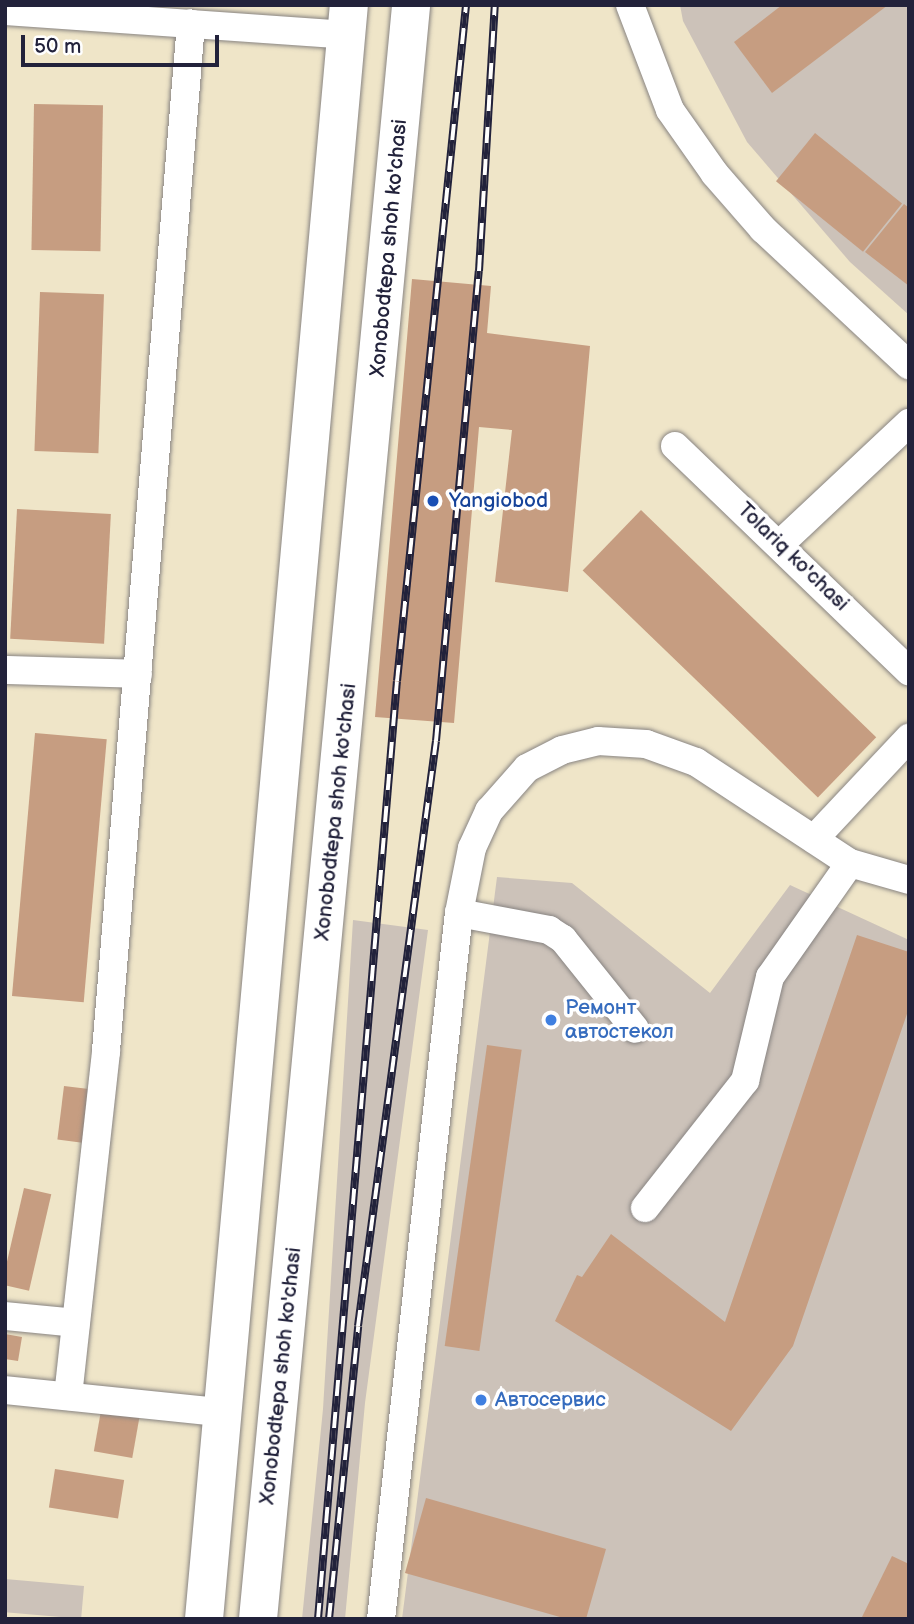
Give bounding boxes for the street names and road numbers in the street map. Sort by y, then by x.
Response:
street label: Xonobodtepa shoh ko'chasi [365,118,413,378]
street label: Tolariq ko'chasi [732,498,854,616]
street label: Xonobodtepa shoh ko'chasi [310,682,362,942]
street label: Xonobodtepa shoh ko'chasi [255,1246,307,1506]

